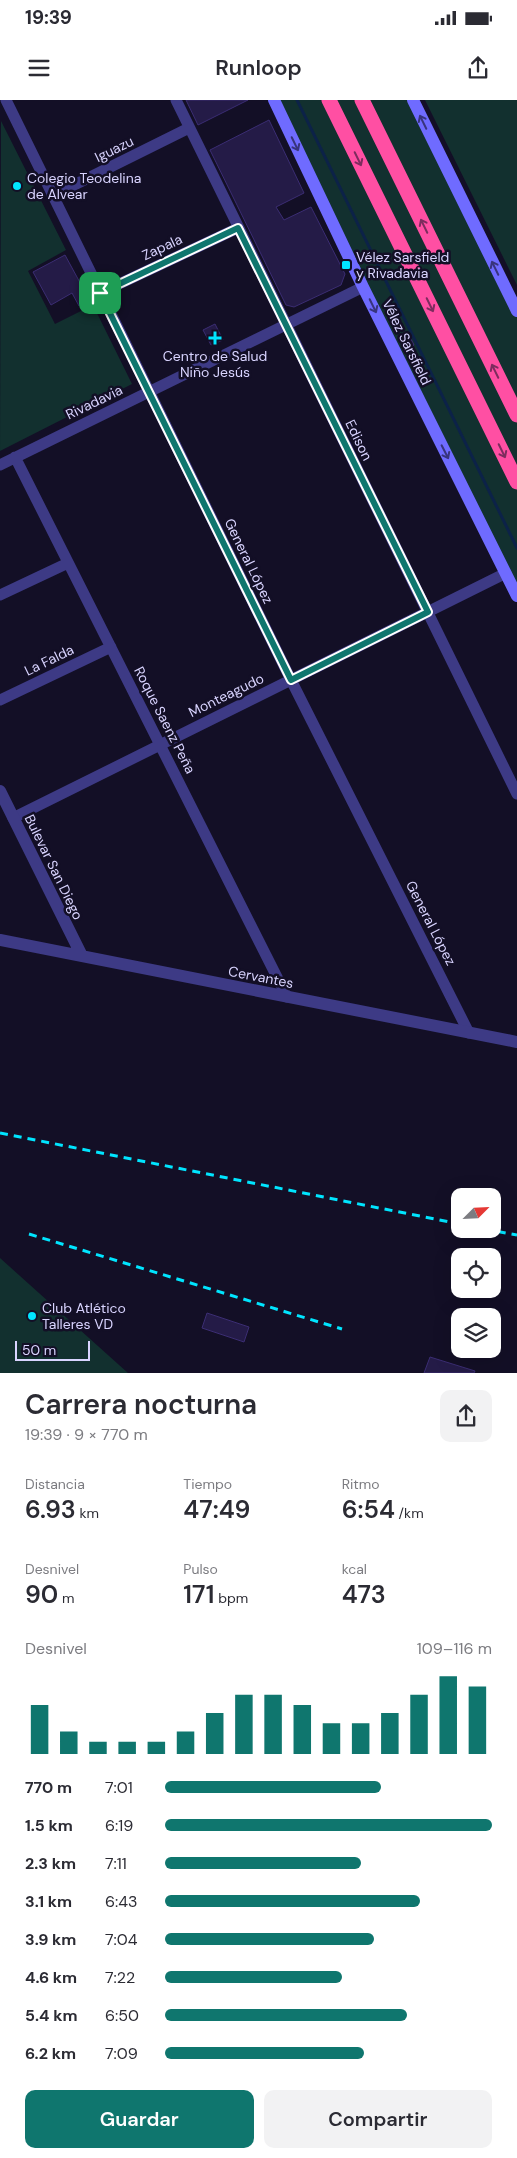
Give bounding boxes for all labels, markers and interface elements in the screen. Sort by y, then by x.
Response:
text: 19:39 [25,5,72,30]
text: Runloop [215,53,302,82]
icon: menu [25,54,53,82]
icon: share [464,54,492,82]
one-way arrow [418,115,428,130]
street label: Iguazu [92,132,136,166]
one-way arrow [290,136,300,151]
one-way arrow [353,152,363,167]
place label: Colegio Teodelina de Alvear [27,169,141,203]
marker: Colegio Teodelina de Alvear [11,180,23,192]
one-way arrow [418,218,428,233]
street label: Zapala [139,230,185,264]
place label: Vélez Sarsfield y Rivadavia [356,248,449,282]
marker: Vélez Sarsfield y Rivadavia [340,259,352,271]
one-way arrow [490,261,500,276]
pin [79,272,121,314]
icon: arrive [86,279,114,307]
street label: Vélez Sarsfield [378,296,436,388]
one-way arrow [426,297,435,312]
one-way arrow [368,298,378,313]
marker: Centro de Salud Niño Jesús [208,331,222,345]
place label: Centro de Salud Niño Jesús [163,347,267,381]
one-way arrow [490,364,500,379]
street label: Rivadavia [63,381,125,423]
street label: Edison [341,417,377,463]
one-way arrow [498,443,507,458]
one-way arrow [441,444,450,459]
street label: General López [221,515,277,607]
street label: La Falda [21,640,77,680]
street label: Roque Saenz Peña [130,663,200,777]
street label: Monteagudo [185,669,267,721]
street label: Bulevar San Diego [21,811,87,923]
street label: General López [402,878,460,968]
street label: Cervantes [227,962,295,992]
north arrow [451,1188,501,1238]
map controls [451,1188,501,1358]
button: locate [451,1248,501,1298]
place label: Club Atlético Talleres VD [42,1299,126,1333]
button: layers [451,1308,501,1358]
marker: Club Atlético Talleres VD [26,1310,38,1322]
scale bar [15,1338,90,1361]
text: 50 m [22,1341,56,1359]
text: Carrera nocturna [25,1386,257,1423]
button: share [440,1390,492,1442]
text: 19:39 · 9 × 770 m [25,1424,148,1445]
text: Distancia [25,1475,85,1493]
text: Tiempo [183,1475,232,1493]
text: Ritmo [342,1475,380,1493]
text: 6.93 [25,1493,76,1526]
text: 47:49 [183,1493,250,1526]
text: 6:54 [342,1493,395,1526]
text: km [76,1504,99,1522]
text: /km [395,1504,424,1522]
text: Desnivel [25,1560,79,1578]
text: Pulso [183,1560,218,1578]
text: kcal [342,1560,367,1578]
text: 90 [25,1578,58,1611]
text: 171 [183,1578,215,1611]
text: 473 [342,1578,386,1611]
text: m [58,1589,74,1607]
text: bpm [215,1589,248,1607]
text: Desnivel [25,1638,87,1659]
text: 109–116 m [417,1638,492,1659]
text: 770 m [25,1777,72,1798]
text: 7:01 [105,1777,133,1798]
text: 1.5 km [25,1815,73,1836]
text: 6:19 [105,1815,133,1836]
text: 2.3 km [25,1853,76,1874]
text: 7:11 [105,1853,127,1874]
text: 3.1 km [25,1891,72,1912]
text: 6:43 [105,1891,137,1912]
text: 3.9 km [25,1929,76,1950]
text: 7:04 [105,1929,137,1950]
text: 4.6 km [25,1967,77,1988]
text: 7:22 [105,1967,135,1988]
text: 5.4 km [25,2005,77,2026]
text: 6:50 [105,2005,139,2026]
text: 6.2 km [25,2043,76,2064]
text: 7:09 [105,2043,138,2064]
button: Guardar [25,2090,254,2148]
button: Compartir [264,2090,492,2148]

